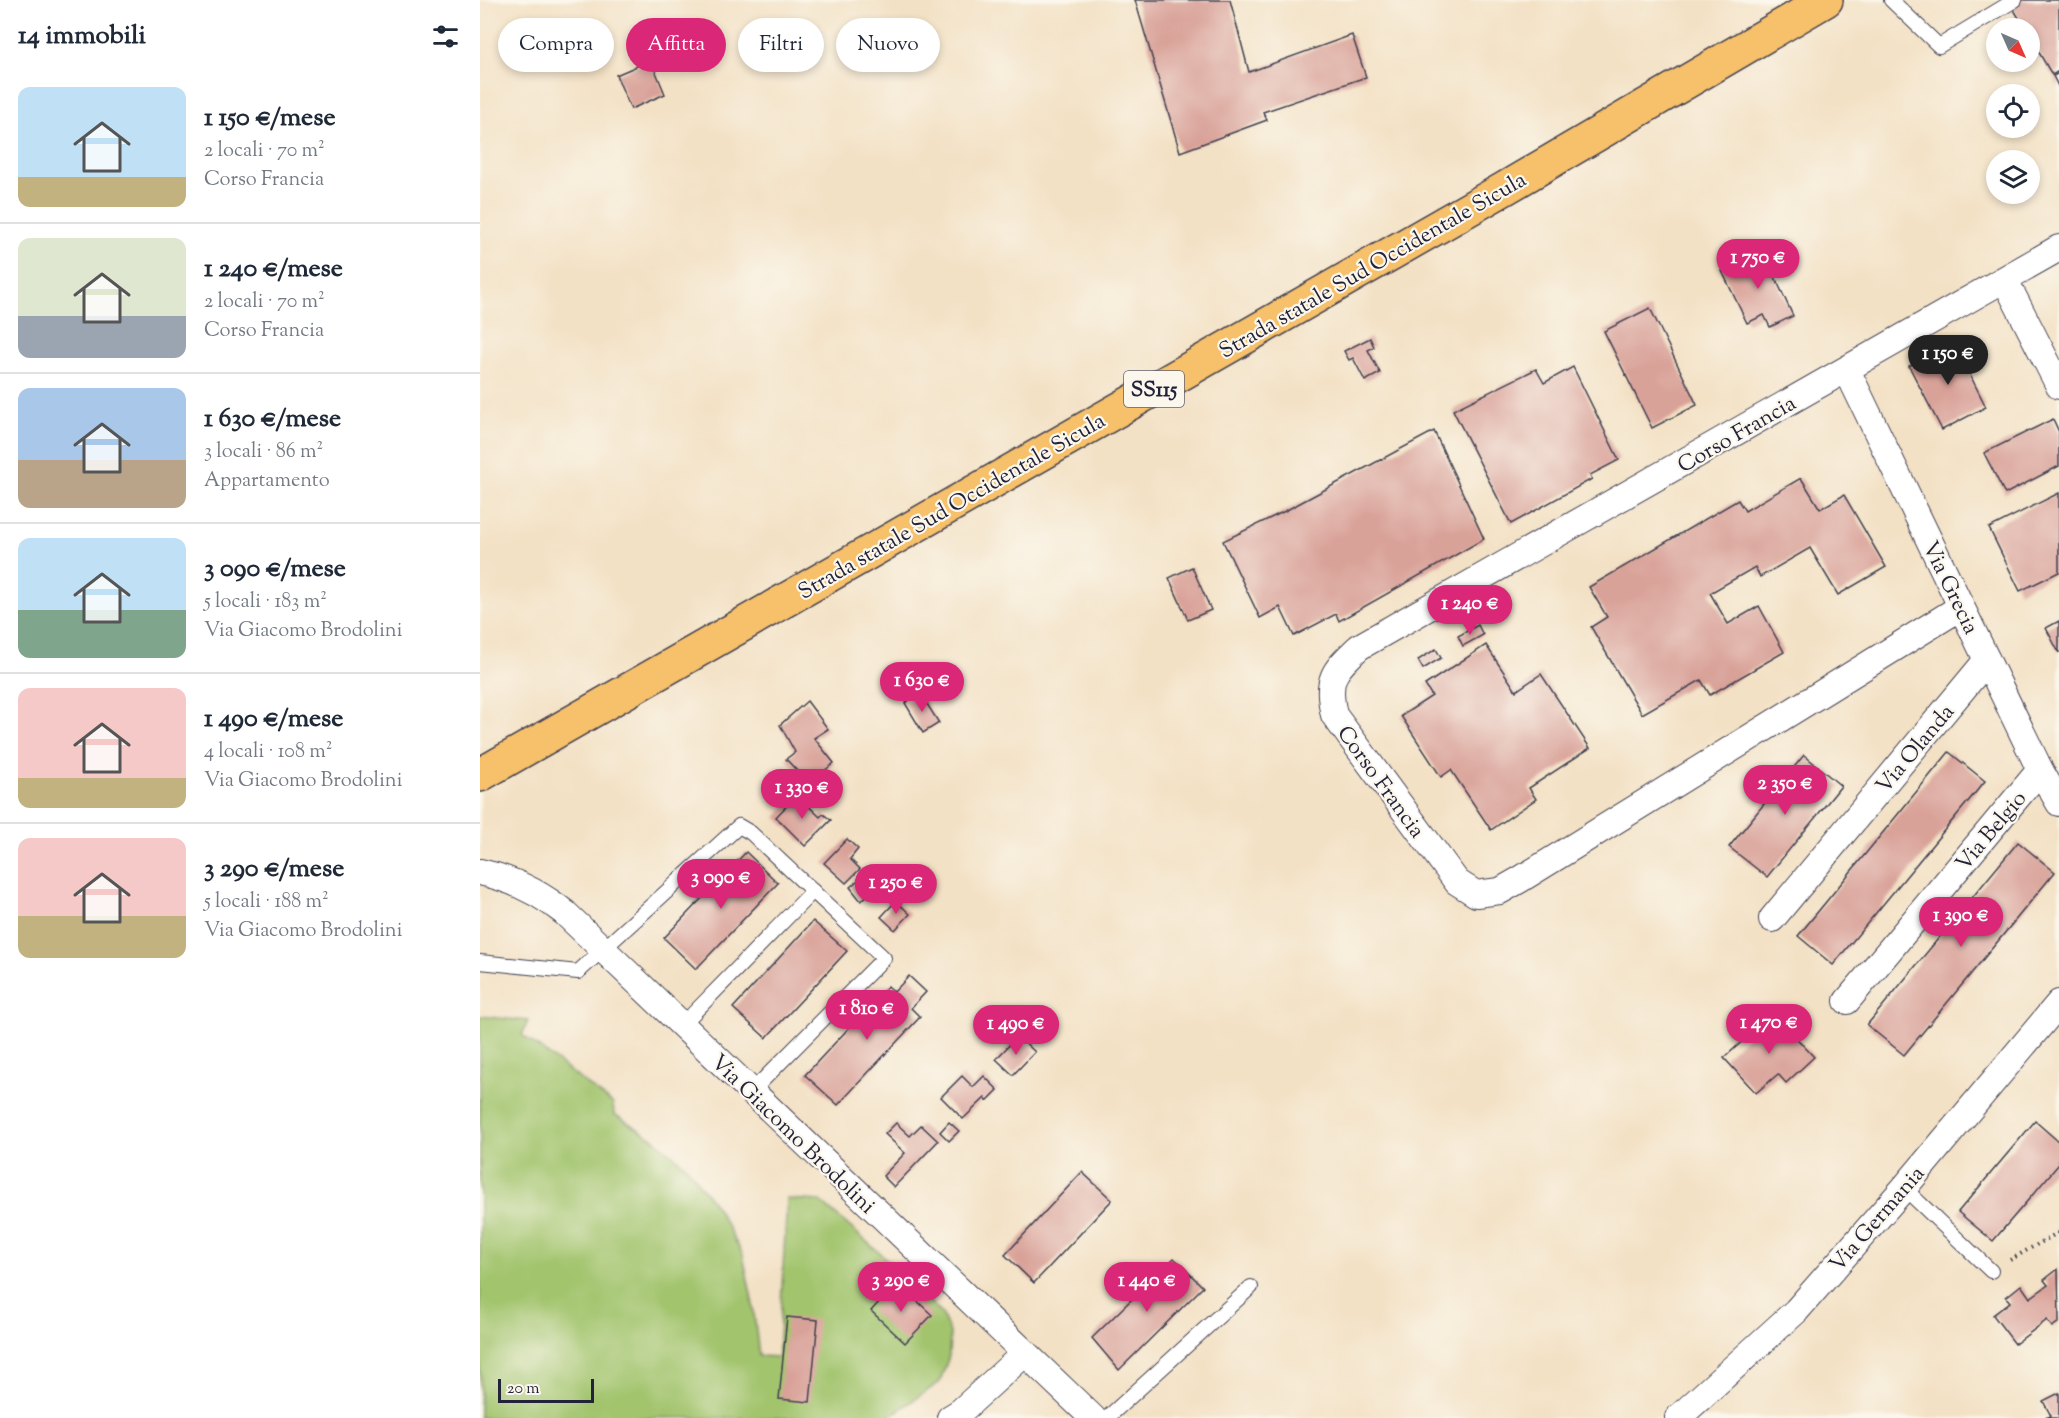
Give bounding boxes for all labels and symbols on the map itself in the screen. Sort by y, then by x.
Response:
north arrow [1986,18,2040,72]
street label: Strada statale Sud Occidentale Sicula [1214,165,1533,368]
pin: 1 750 € [1703,239,1813,290]
pin: 1 150 € [1893,335,2003,386]
road number: SS115 [1124,371,1184,407]
street label: Corso Francia [1672,389,1803,482]
street label: Strada statale Sud Occidentale Sicula [793,406,1112,609]
street label: Via Grecia [1913,536,1986,640]
pin: 1 240 € [1415,585,1525,636]
pin: 1 630 € [867,662,977,713]
street label: Via Olanda [1869,698,1963,802]
street label: Corso Francia [1328,720,1431,846]
pin: 2 350 € [1730,765,1840,816]
pin: 1 330 € [747,769,857,820]
street label: Via Belgio [1949,785,2036,879]
pin: 3 090 € [666,859,776,910]
pin: 1 250 € [841,864,951,915]
pin: 1 390 € [1906,897,2016,948]
pin: 1 810 € [812,990,922,1041]
pin: 1 470 € [1714,1004,1824,1055]
pin: 1 490 € [961,1005,1071,1056]
street label: Via Giacomo Brodolini [702,1048,882,1222]
street label: Via Germania [1823,1160,1934,1280]
pin: 3 290 € [846,1262,956,1313]
pin: 1 440 € [1092,1262,1202,1313]
scale bar [498,1376,594,1404]

